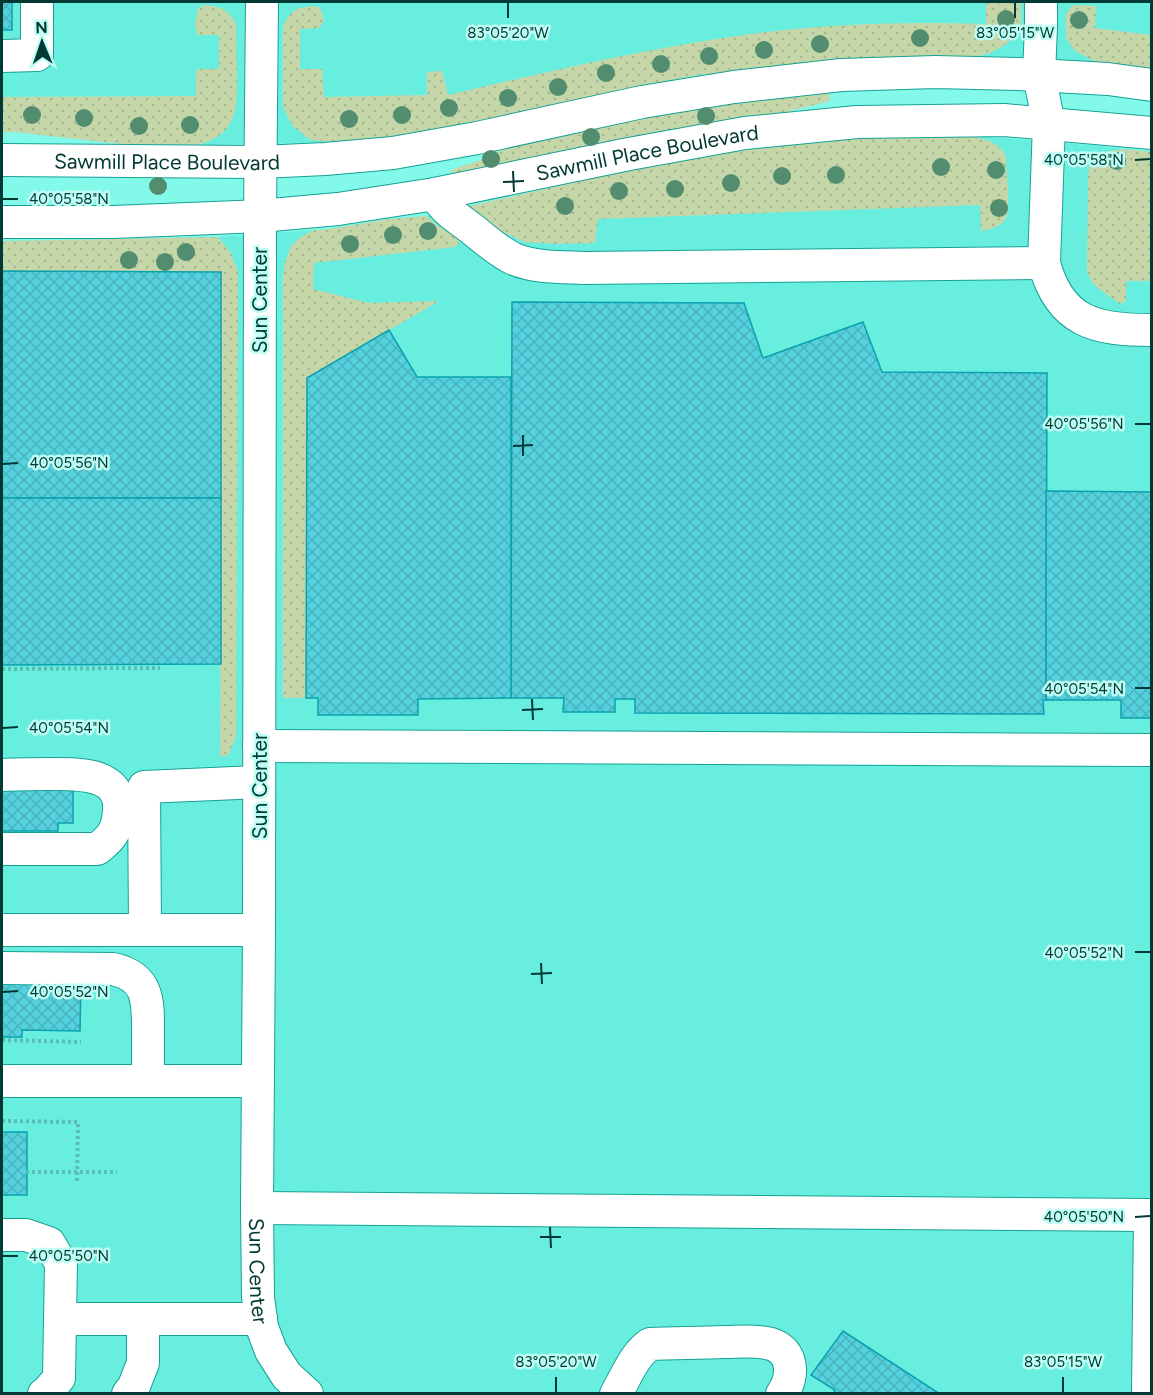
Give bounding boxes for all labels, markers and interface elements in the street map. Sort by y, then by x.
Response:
north arrow [12,12,72,72]
text: N [35,18,48,37]
text: 83°05'20"W [467,24,549,42]
text: 83°05'15"W [976,24,1055,42]
street label: Sawmill Place Boulevard [534,119,760,185]
street label: Sawmill Place Boulevard [54,148,281,175]
text: 40°05'58"N [1044,151,1124,169]
text: 40°05'58"N [29,190,109,208]
street label: Sun Center [247,247,272,353]
text: 40°05'56"N [1044,415,1124,433]
text: 40°05'56"N [29,454,109,472]
text: 40°05'54"N [1044,680,1124,698]
text: 40°05'54"N [29,719,109,737]
street label: Sun Center [247,733,272,839]
text: 40°05'52"N [1044,944,1124,962]
text: 40°05'52"N [29,983,109,1001]
text: 40°05'50"N [1044,1208,1124,1226]
street label: Sun Center [245,1218,274,1326]
text: 40°05'50"N [29,1247,109,1265]
text: 83°05'20"W [515,1353,597,1371]
text: 83°05'15"W [1024,1353,1103,1371]

